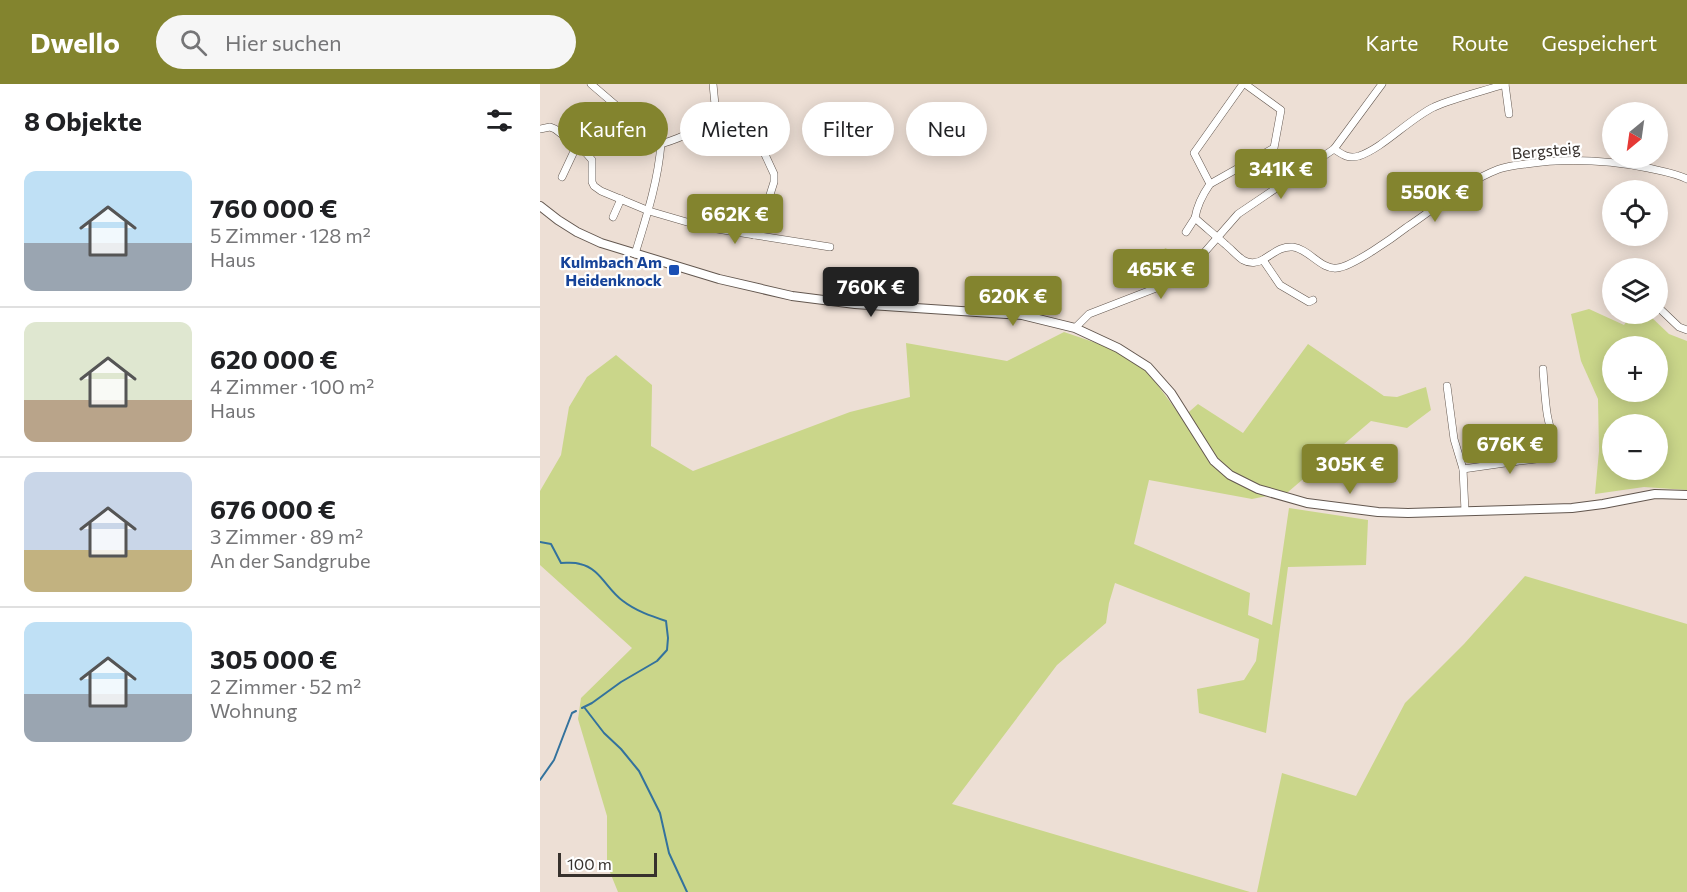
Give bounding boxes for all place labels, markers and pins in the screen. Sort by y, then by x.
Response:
pin: 341K € [1232,149,1330,200]
pin: 550K € [1386,172,1484,223]
pin: 662K € [686,194,784,245]
pin: 465K € [1112,249,1210,300]
place label: Kulmbach Am Heidenknock [560,252,663,289]
marker: Kulmbach Am Heidenknock [667,263,681,277]
pin: 760K € [822,267,920,318]
pin: 620K € [964,276,1062,327]
pin: 676K € [1461,424,1559,475]
pin: 305K € [1301,444,1399,495]

